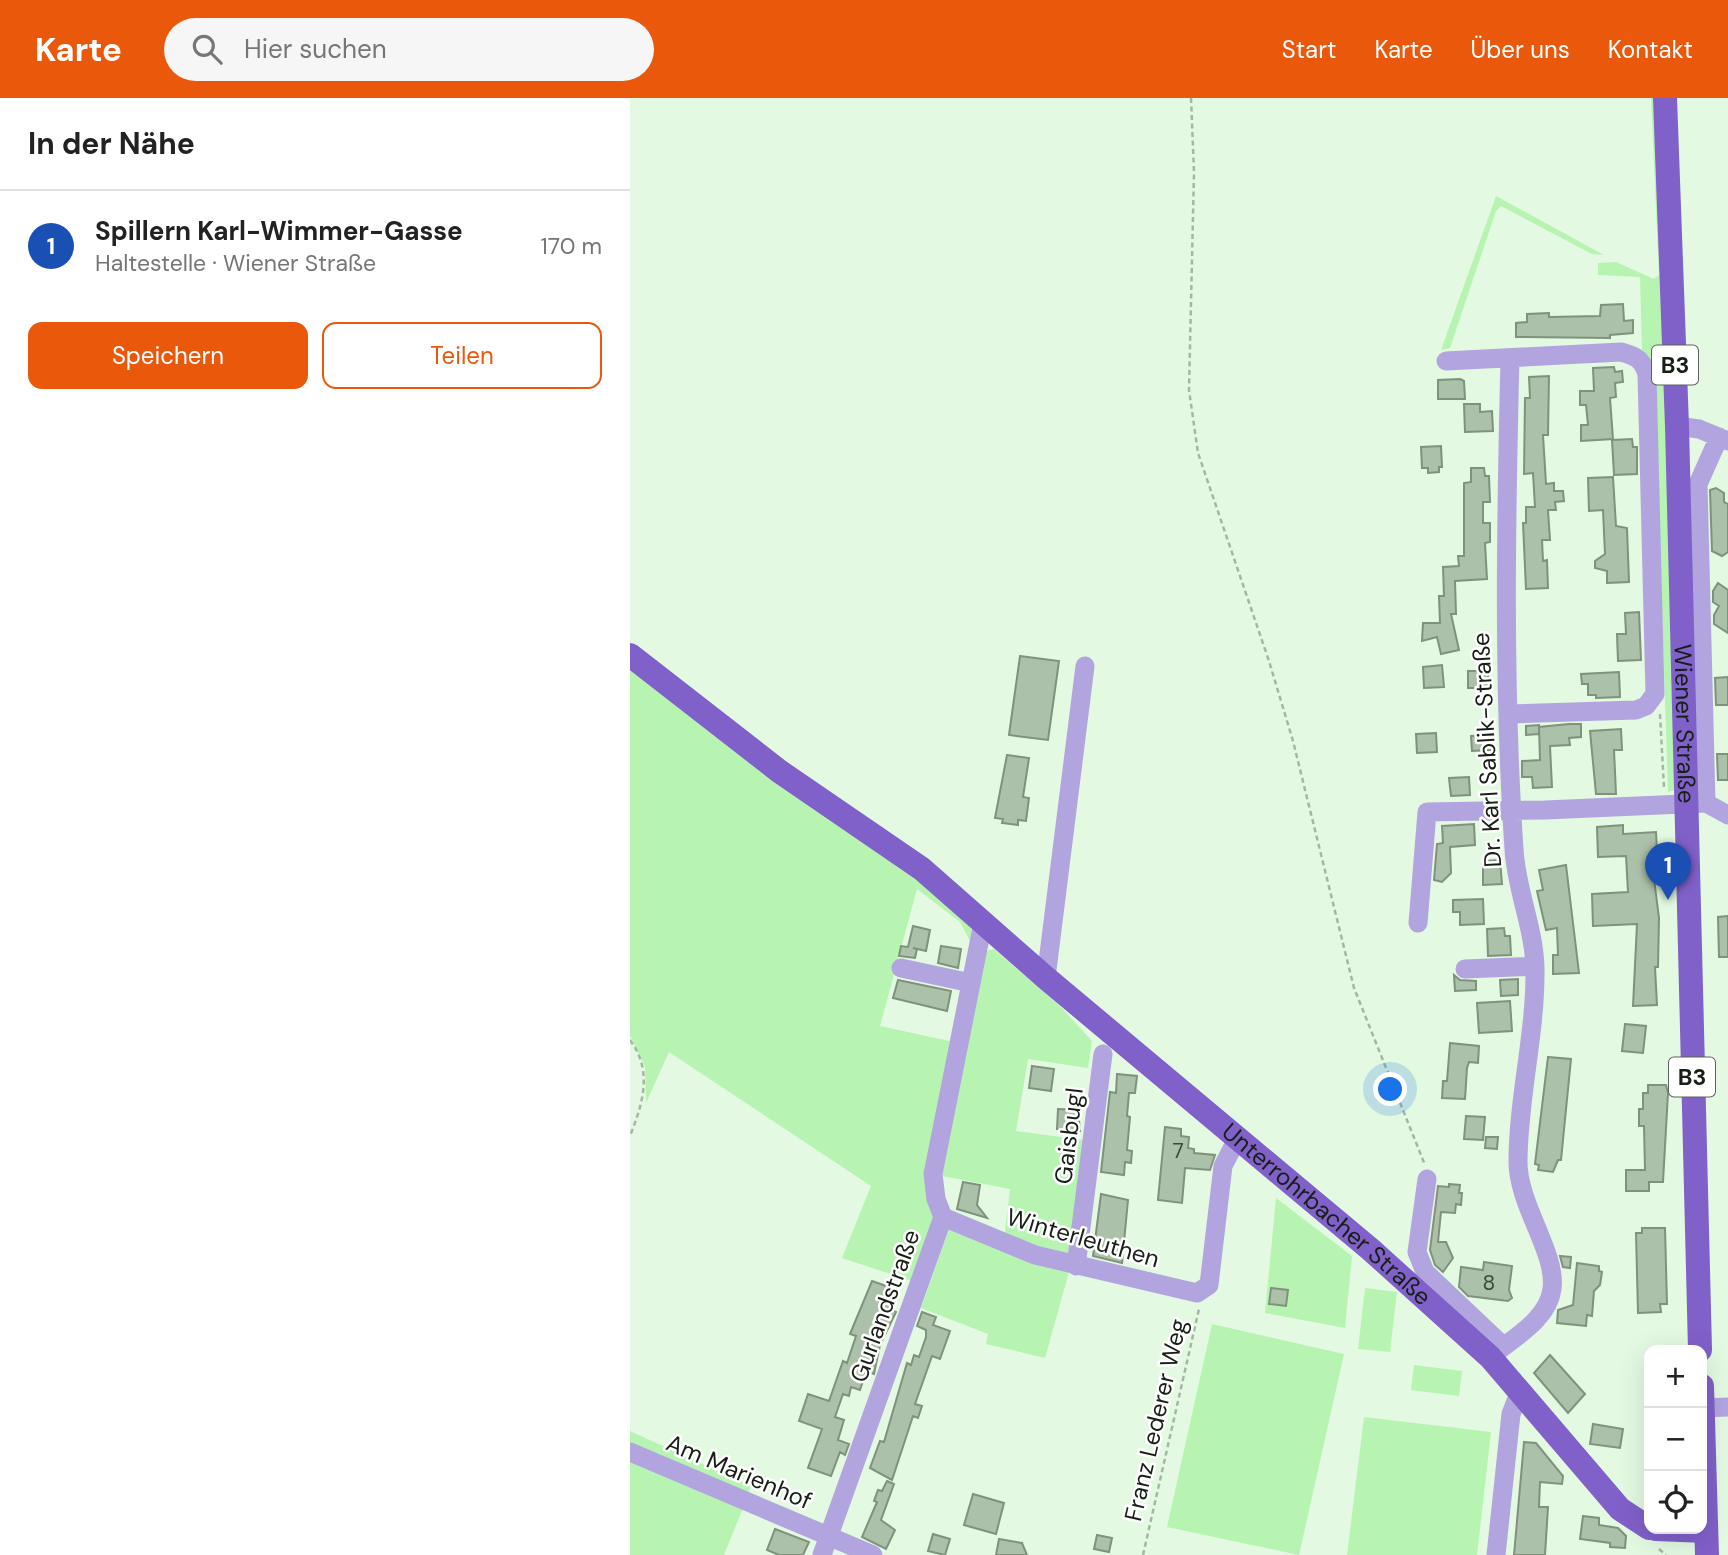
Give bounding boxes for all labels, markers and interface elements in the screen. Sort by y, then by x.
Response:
search box [164,18,654,81]
text: Karte [35,28,122,71]
icon: search [188,30,226,68]
text: Hier suchen [244,32,387,66]
text: Start [1282,34,1336,65]
text: Karte [1374,34,1433,65]
text: Über uns [1471,34,1570,65]
text: Kontakt [1608,34,1693,65]
text: In der Nähe [28,124,195,163]
text: Spillern Karl-Wimmer-Gasse [95,214,463,248]
text: 1 [47,231,55,261]
text: 170 m [541,231,602,261]
text: Haltestelle · Wiener Straße [95,248,376,278]
button: Speichern [28,322,308,389]
button: Teilen [322,322,602,389]
road number: B3 [1652,346,1698,384]
street label: Dr. Karl Sablik-Straße [1465,632,1508,868]
street label: Wiener Straße [1667,643,1702,804]
pin: 1 [1645,842,1691,900]
road number: B3 [1669,1058,1715,1096]
your location [1373,1072,1407,1106]
street label: Gaisbugl [1047,1086,1090,1186]
street label: Unterrohrbacher Straße [1216,1116,1438,1312]
house number: 7 [1172,1137,1184,1165]
street label: Winterleuthen [1003,1201,1163,1274]
street label: Gurlandstraße [843,1225,926,1386]
house number: 8 [1483,1269,1495,1297]
street label: Franz Lederer Weg [1117,1316,1194,1524]
map controls [1644,1345,1707,1534]
button: + [1644,1345,1707,1408]
button: − [1644,1408,1707,1471]
street label: Am Marienhof [662,1427,817,1516]
button: locate [1644,1471,1707,1534]

